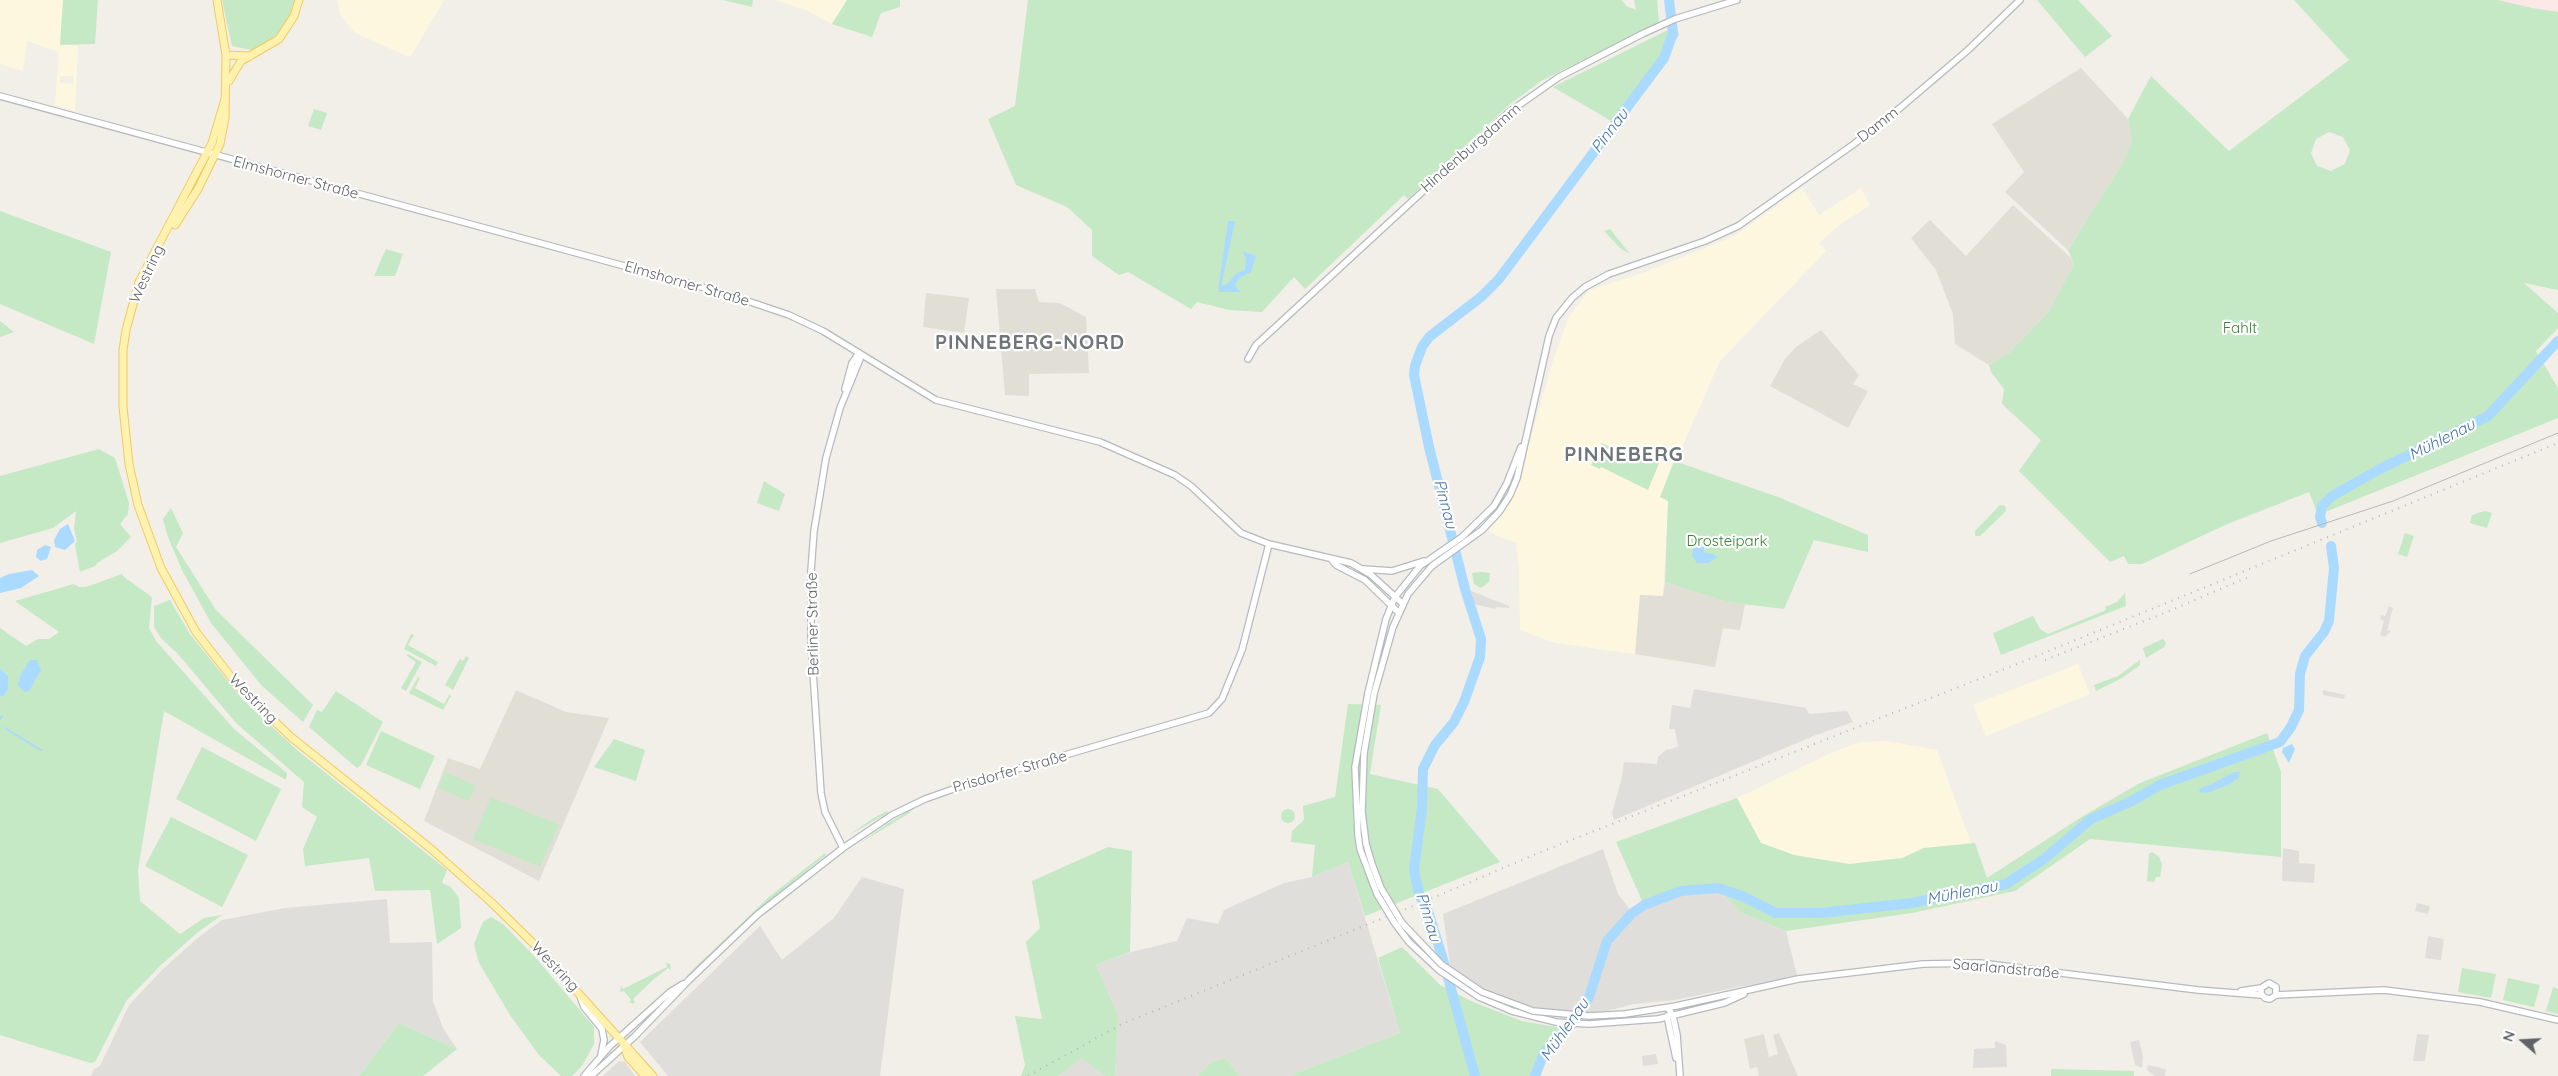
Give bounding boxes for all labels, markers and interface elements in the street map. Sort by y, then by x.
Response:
street label: Hindenburgdamm [1417,100,1525,196]
street label: Damm [1854,103,1902,147]
water label: Pinnau [1587,105,1633,157]
street label: Elmshorner Straße [231,153,361,203]
street label: Westring [126,242,168,306]
street label: Elmshorner Straße [623,258,751,310]
park label: Fahlt [2223,319,2257,337]
district label: PINNEBERG-NORD [933,331,1127,355]
water label: Mühlenau [2406,415,2478,465]
district label: PINNEBERG [1563,443,1685,467]
water label: Pinnau [1429,477,1461,531]
park label: Drosteipark [1687,532,1767,550]
street label: Berliner Straße [803,572,823,676]
street label: Westring [225,670,281,728]
street label: Prisdorfer Straße [951,747,1069,797]
water label: Mühlenau [1925,877,1999,909]
water label: Pinnau [1411,890,1445,944]
street label: Westring [527,938,583,996]
street label: Saarlandstraße [1952,955,2060,983]
water label: Mühlenau [1537,995,1593,1065]
north arrow [2498,1016,2548,1066]
text: N [2499,1028,2519,1044]

